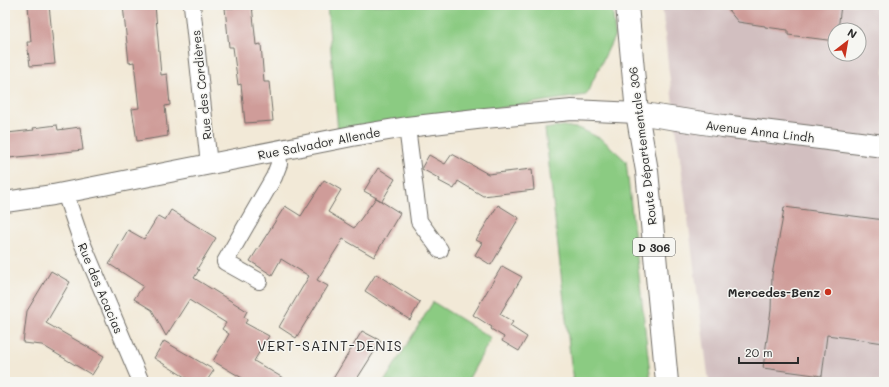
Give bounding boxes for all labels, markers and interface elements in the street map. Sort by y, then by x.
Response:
north arrow [827,22,867,62]
text: N [845,24,860,42]
street label: Rue des Cordières [187,29,215,141]
street label: Route Départementale 306 [624,66,660,226]
street label: Avenue Anna Lindh [705,116,815,146]
street label: Rue Salvador Allende [256,123,382,163]
road number: D 306 [633,238,675,256]
street label: Rue des Acacias [75,240,127,336]
place label: Mercedes-Benz [728,284,820,300]
marker: Mercedes-Benz [823,287,833,297]
district label: VERT-SAINT-DENIS [257,336,403,355]
scale bar [739,339,798,365]
text: 20 m [745,344,773,360]

